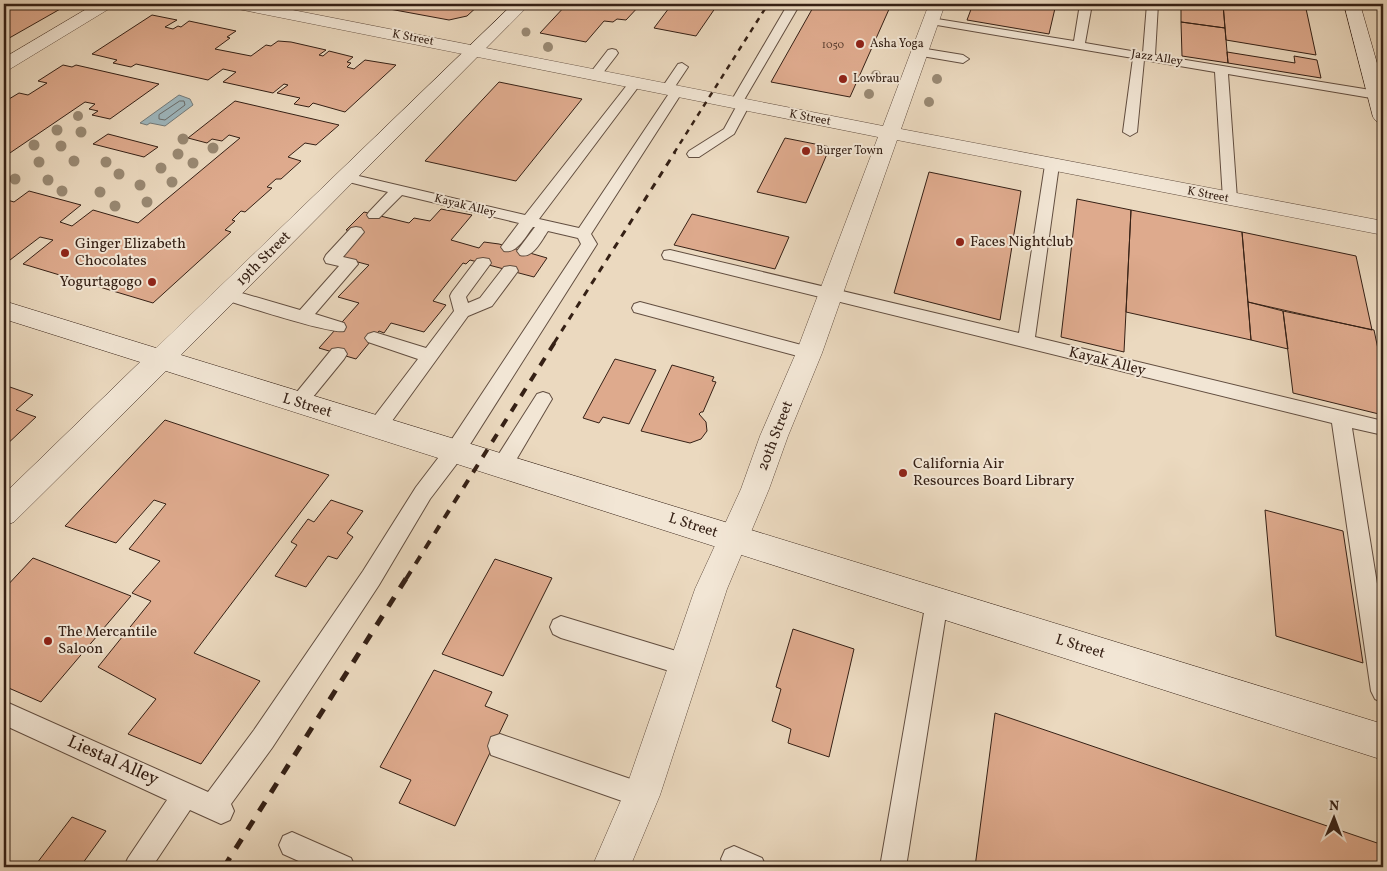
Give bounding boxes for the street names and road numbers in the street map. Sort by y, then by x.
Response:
street label: K Street [391,26,435,50]
street label: Jazz Alley [1130,46,1184,70]
street label: K Street [788,106,832,130]
street label: K Street [1186,183,1230,207]
street label: Kayak Alley [433,191,498,221]
street label: 19th Street [232,227,296,291]
street label: Kayak Alley [1066,342,1148,382]
street label: L Street [280,389,334,423]
street label: 20th Street [753,398,799,474]
street label: L Street [666,508,720,544]
street label: L Street [1053,630,1107,664]
street label: Liestal Alley [63,730,163,792]

